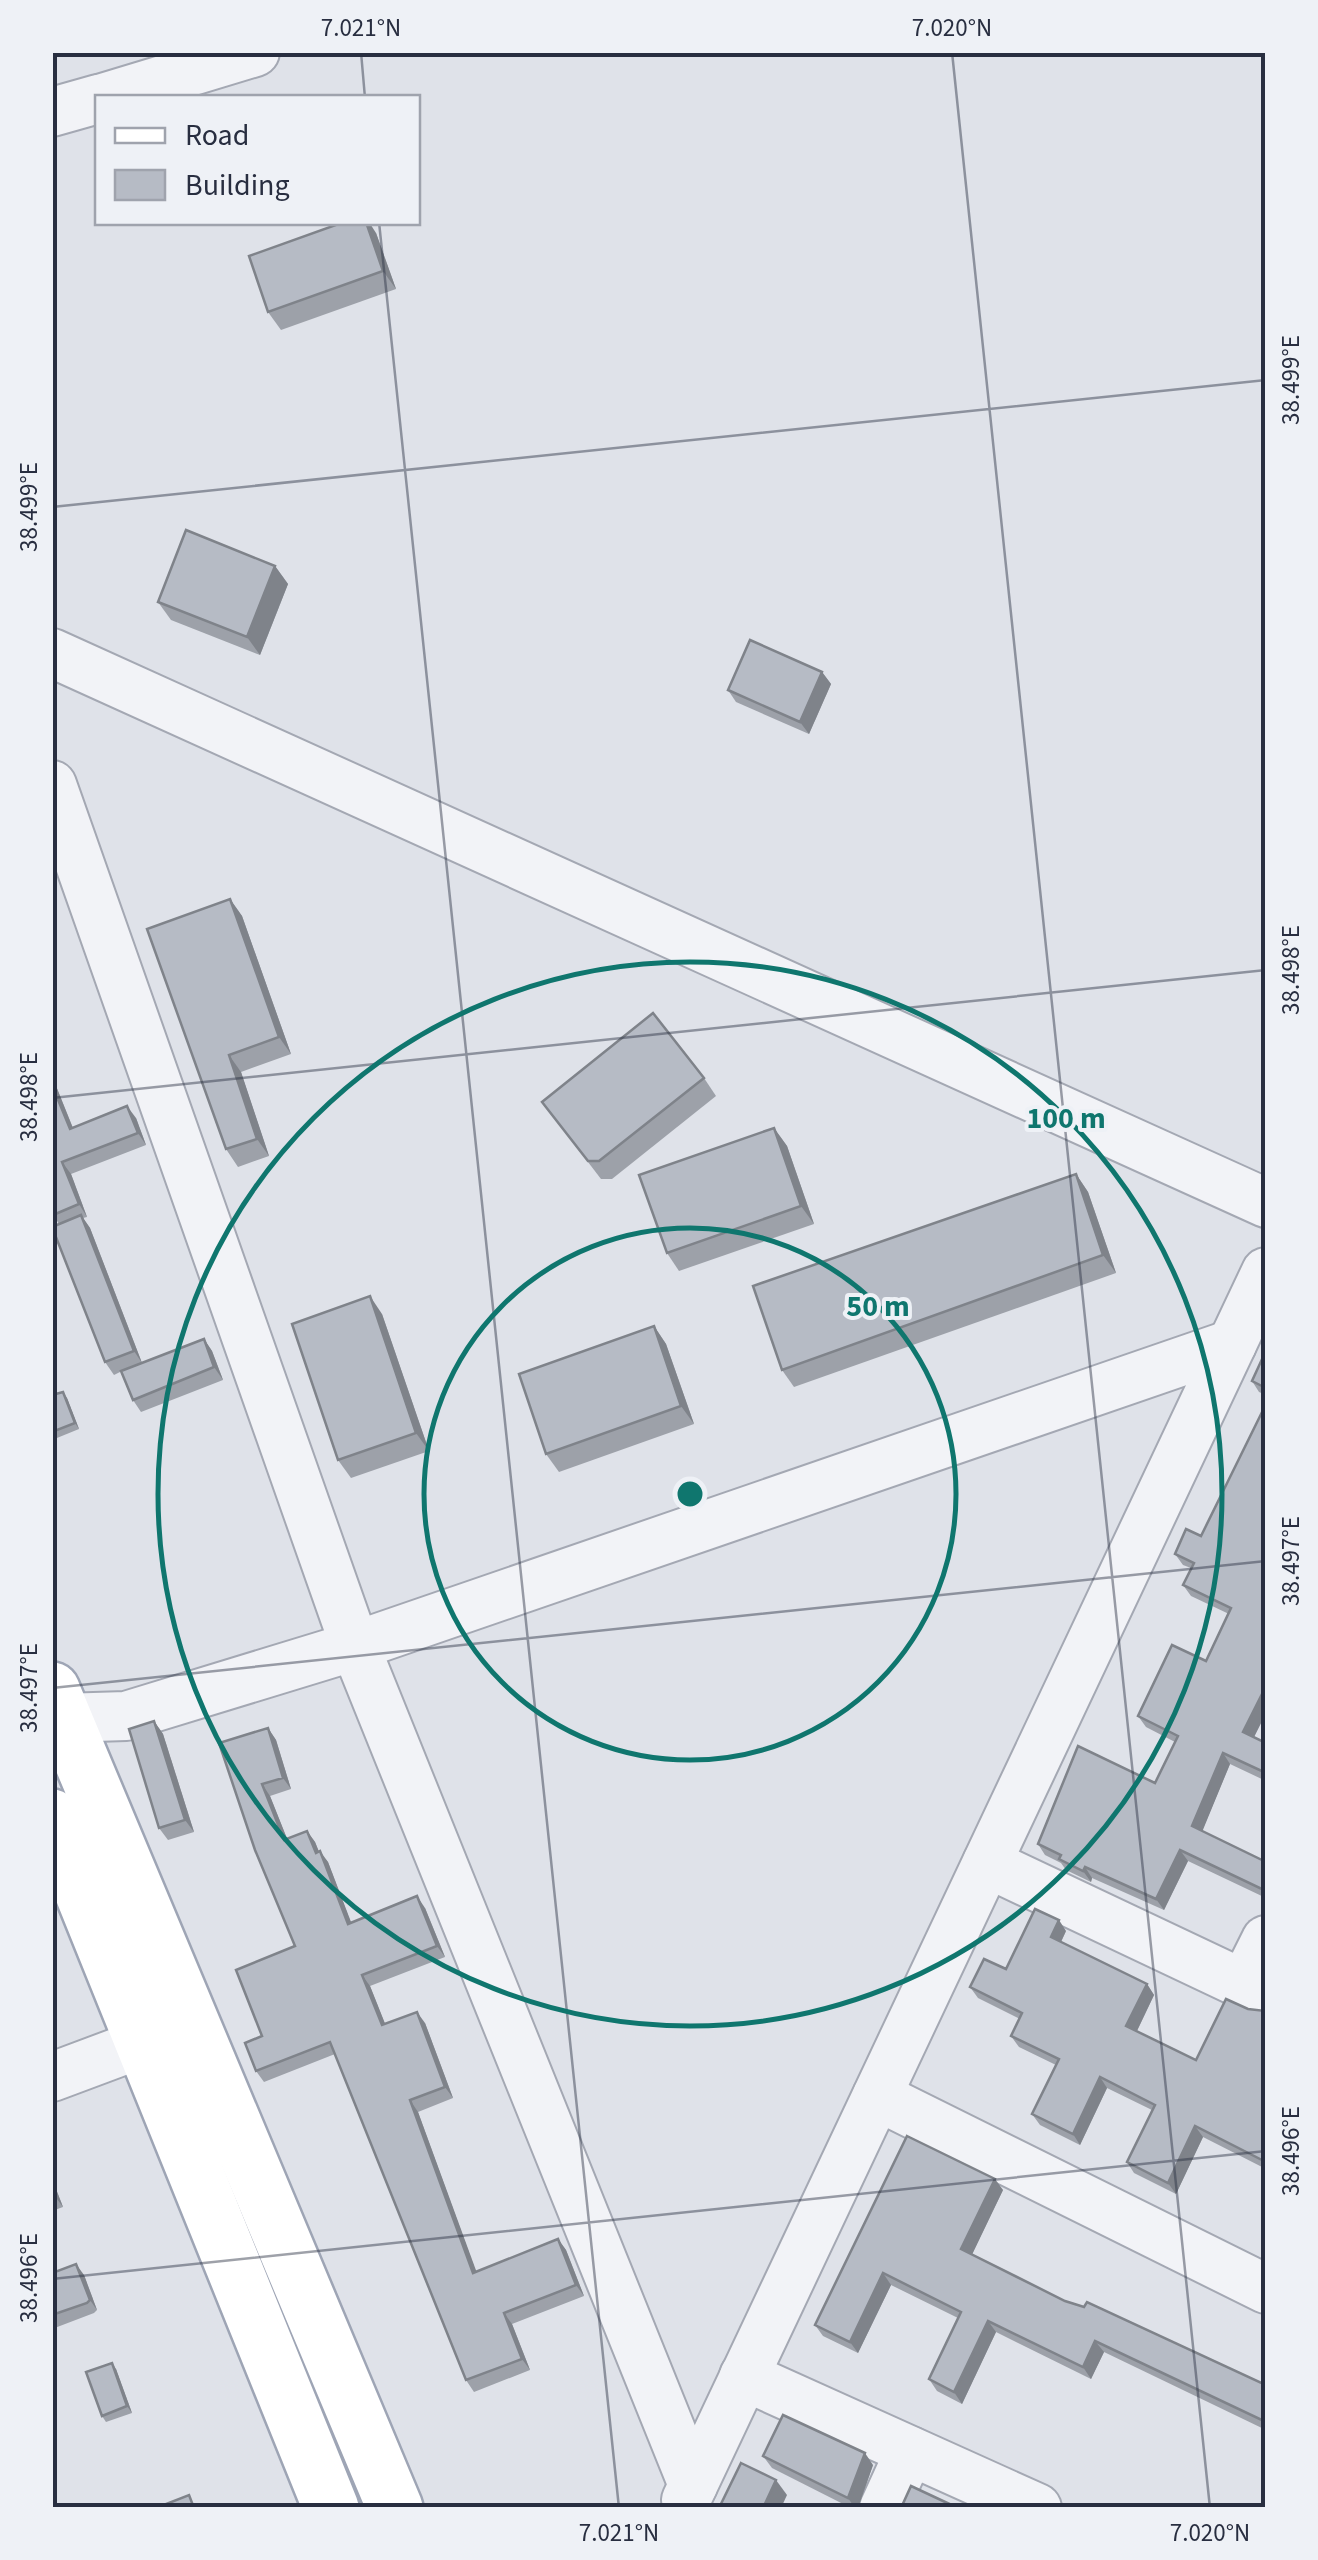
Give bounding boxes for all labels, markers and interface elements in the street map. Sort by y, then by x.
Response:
text: 7.021°N [321,10,401,46]
text: 7.020°N [912,10,992,46]
legend [95,95,420,225]
text: Road [185,114,249,157]
text: Building [185,164,290,207]
text: 38.499°E [1273,335,1309,425]
text: 38.499°E [11,462,47,552]
text: 38.498°E [1273,925,1309,1015]
text: 38.498°E [11,1052,47,1142]
text: 100 m [1026,1097,1106,1140]
text: 50 m [846,1285,910,1328]
centre of rings [672,1476,708,1512]
text: 38.497°E [1273,1516,1309,1606]
text: 38.497°E [11,1643,47,1733]
text: 38.496°E [1273,2106,1309,2196]
text: 38.496°E [11,2233,47,2323]
text: 7.021°N [579,2515,659,2551]
text: 7.020°N [1170,2515,1250,2551]

